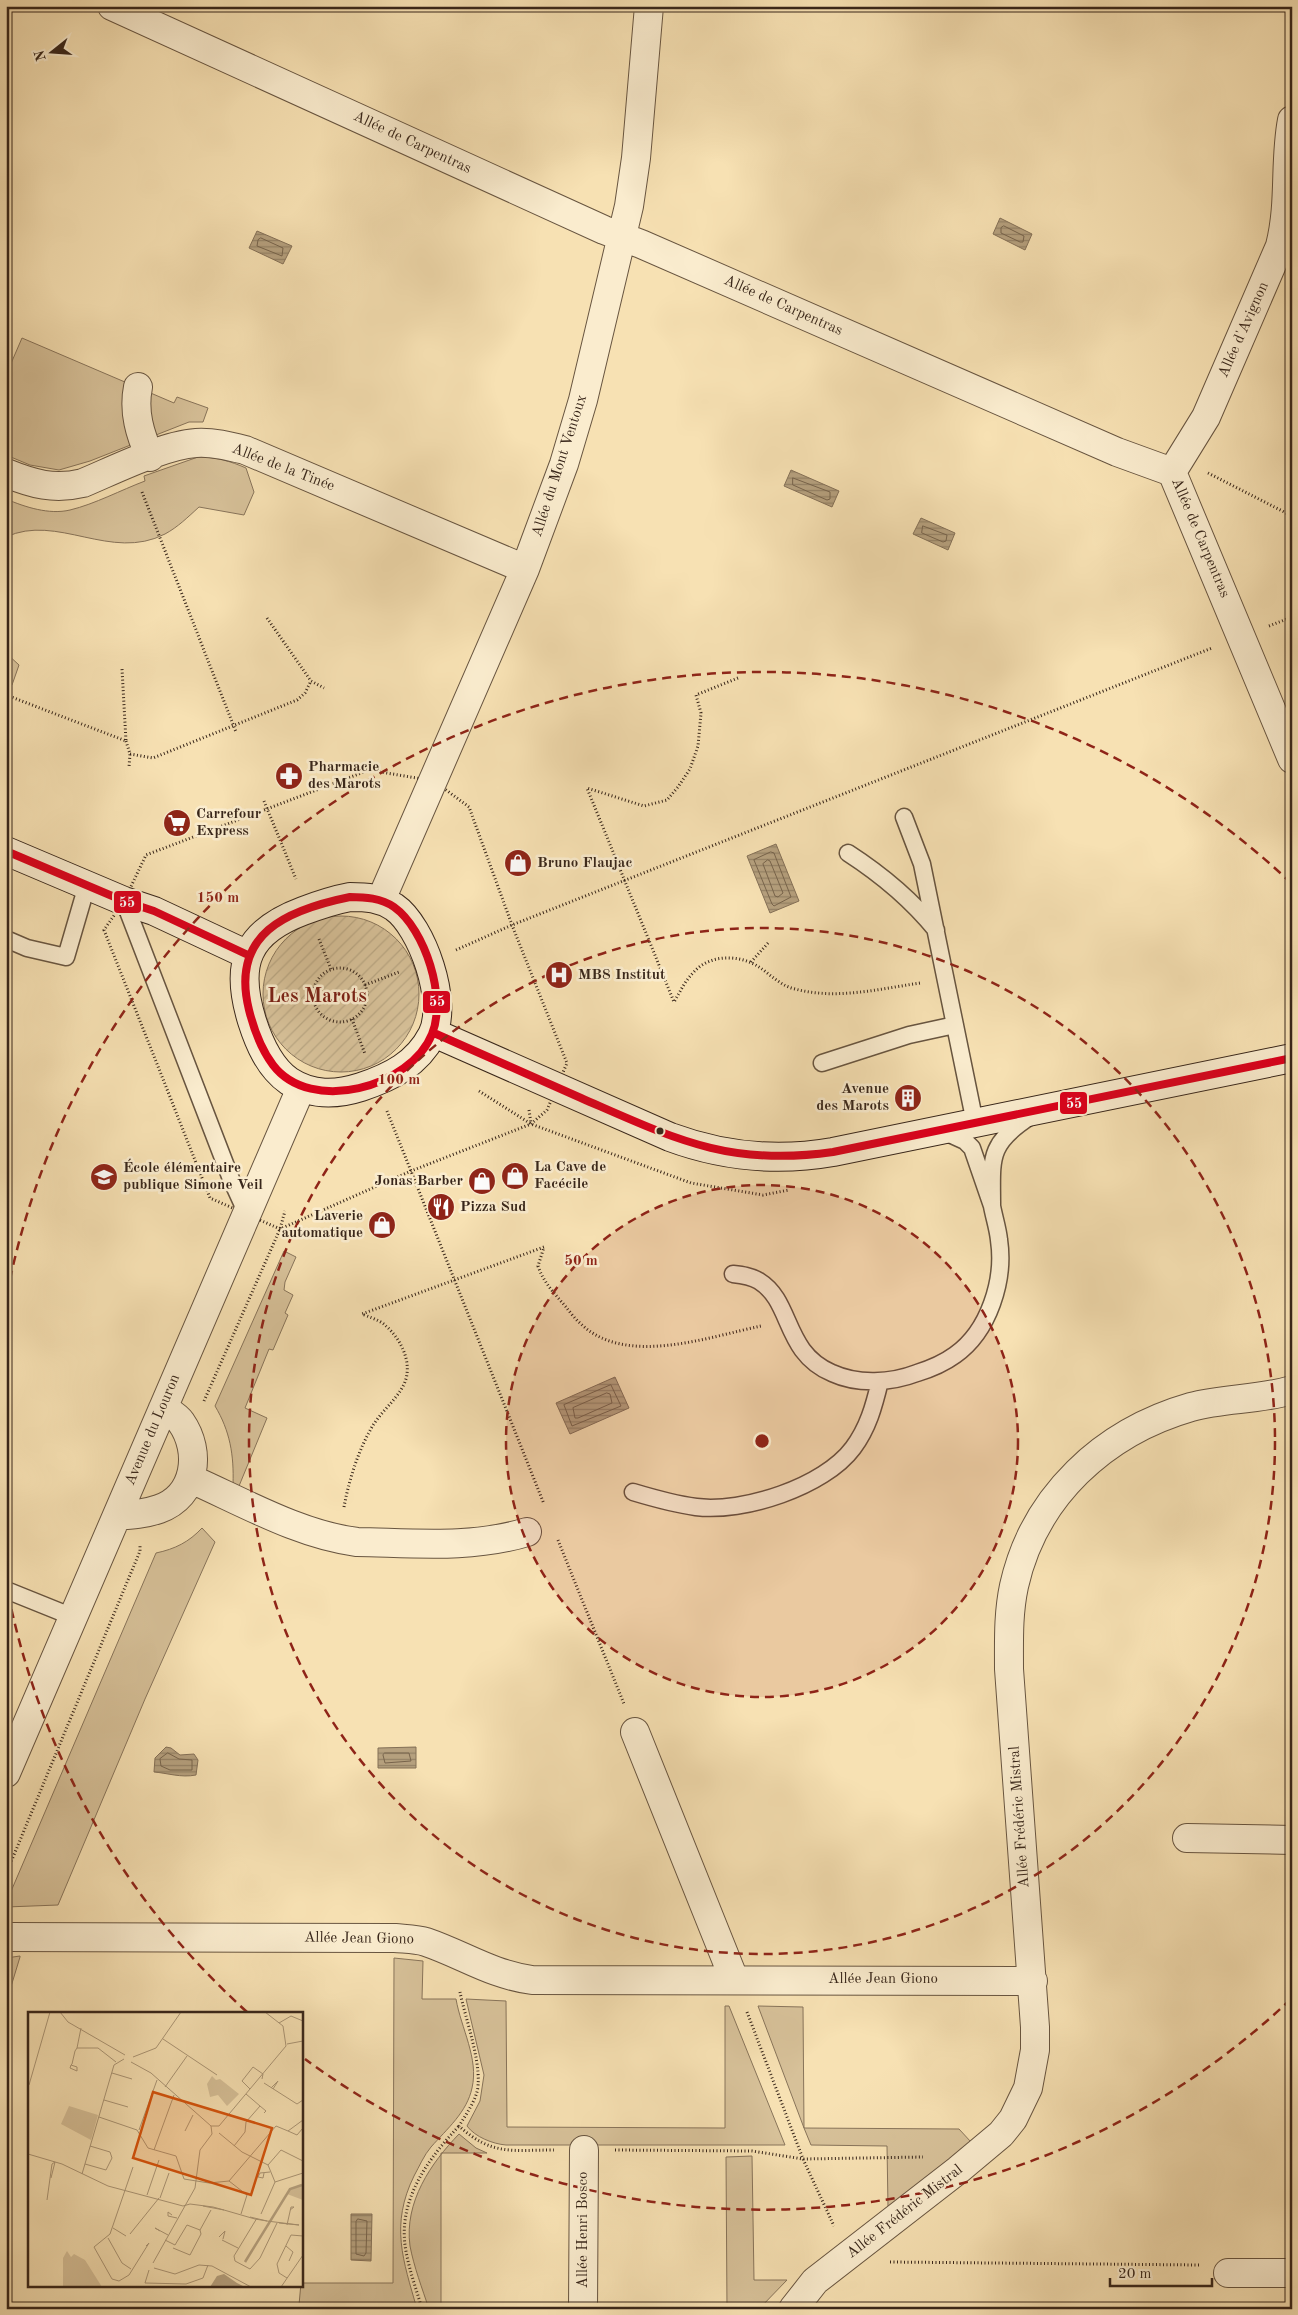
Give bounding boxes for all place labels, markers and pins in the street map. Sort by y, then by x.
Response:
place label: Pharmacie des Marots [308,760,381,792]
pharmacy icon: Pharmacie des Marots [274,761,304,791]
place label: Carrefour Express [196,807,262,839]
supermarket icon: Carrefour Express [162,808,192,838]
shop icon: Bruno Flaujac [503,848,533,878]
place label: Bruno Flaujac [537,856,633,871]
hospital icon: MB8 Institut [544,960,574,990]
place label: MB8 Institut [578,968,666,983]
place label: Avenue des Marots [816,1082,889,1114]
building icon: Avenue des Marots [893,1083,923,1113]
unlabelled marker [655,1126,665,1136]
place label: École élémentaire publique Simone Veil [123,1158,263,1193]
place label: La Cave de Facécile [534,1160,606,1192]
shop icon: La Cave de Facécile [500,1161,530,1191]
school or university icon: École élémentaire publique Simone Veil [89,1162,119,1192]
shop icon: Jonas Barber [467,1166,497,1196]
place label: Jonas Barber [374,1174,463,1189]
restaurant icon: Pizza Sud [426,1192,456,1222]
place label: Pizza Sud [460,1200,526,1215]
place label: Laverie automatique [281,1209,363,1241]
shop icon: Laverie automatique [367,1210,397,1240]
centre of rings [753,1432,771,1450]

